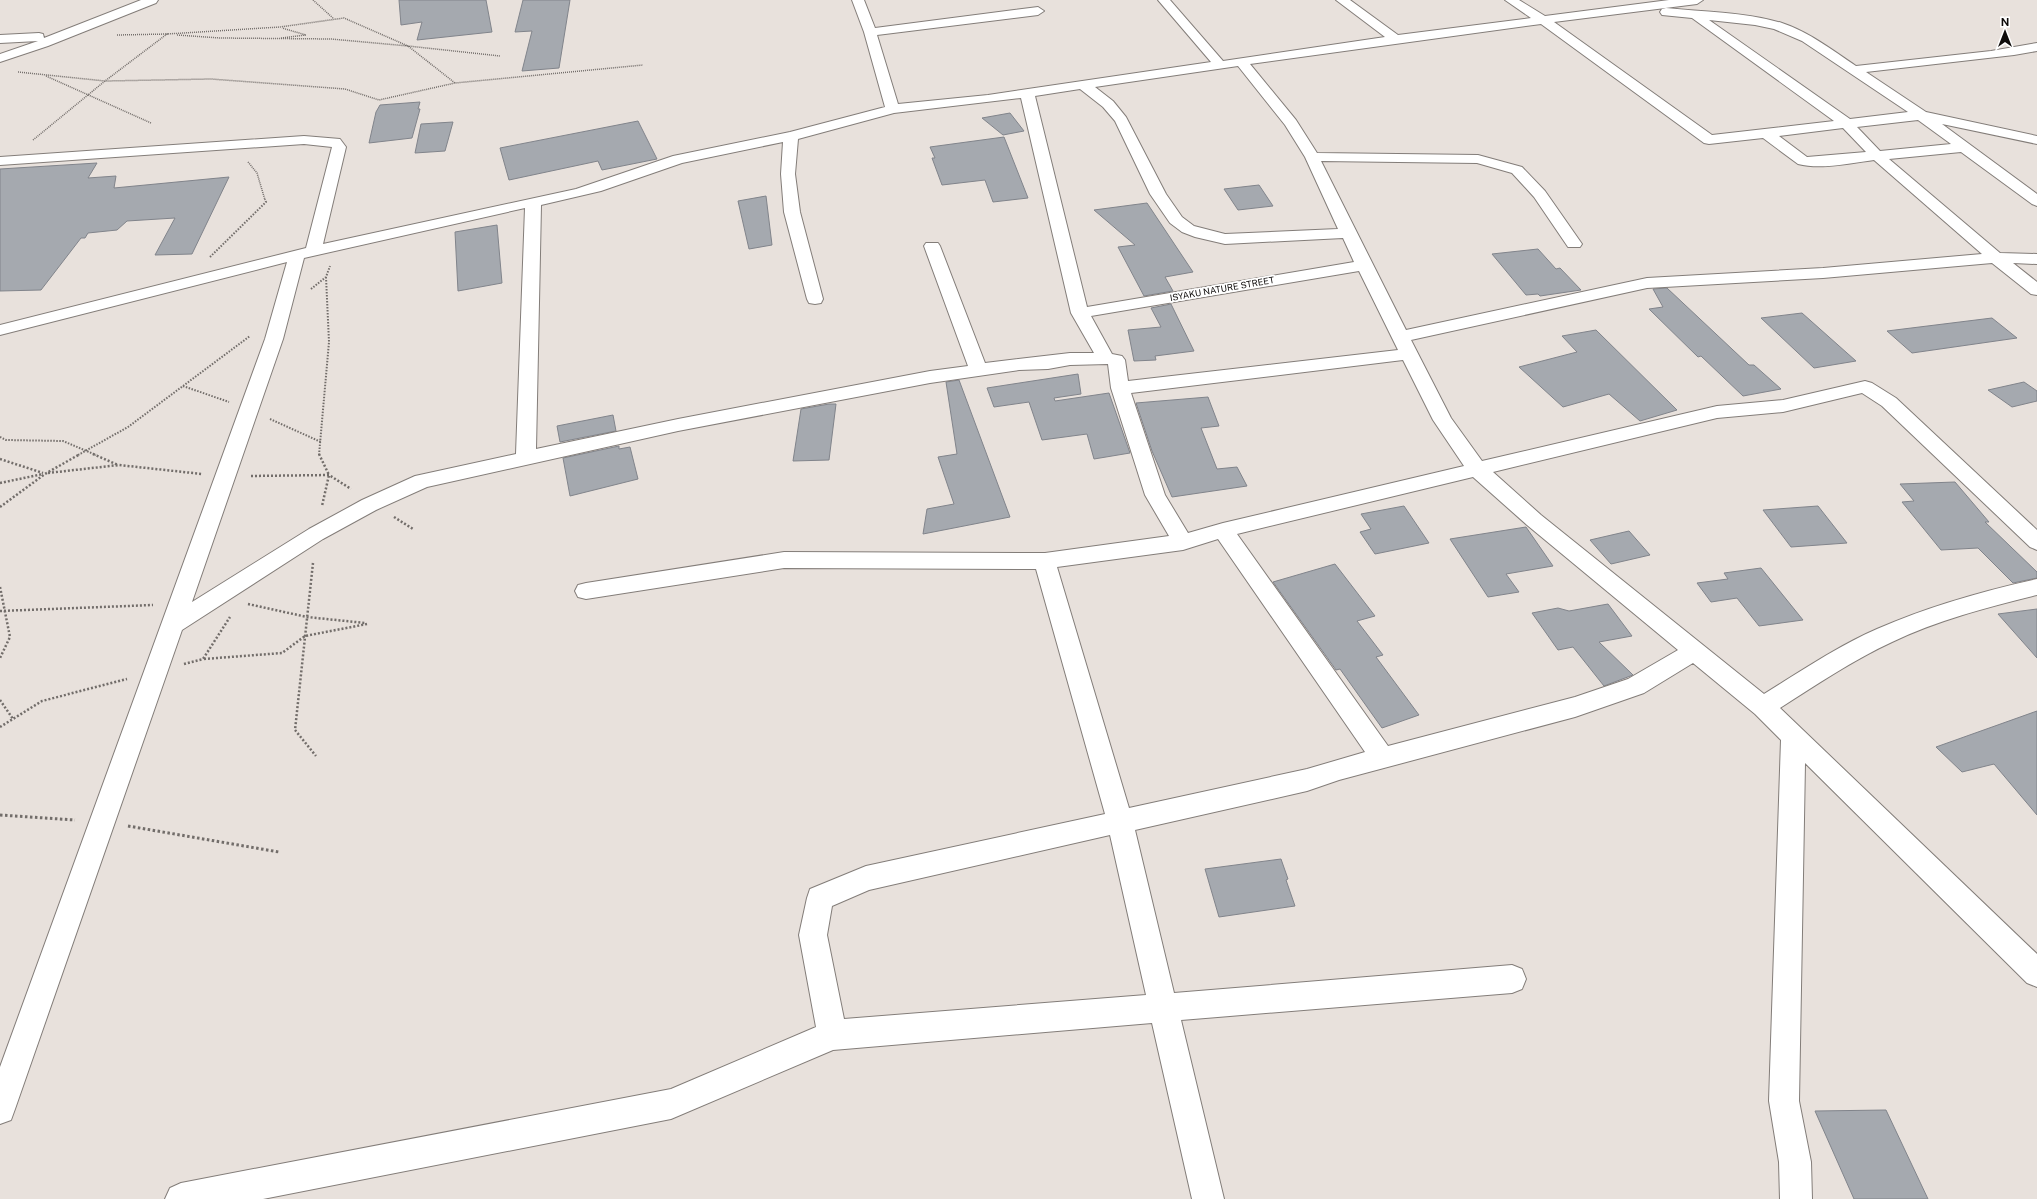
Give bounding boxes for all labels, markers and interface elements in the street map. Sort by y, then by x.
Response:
north arrow [1985,12,2025,52]
text: N [2001,16,2009,28]
street label: ISYAKU NATURE STREET [1169,274,1276,303]

